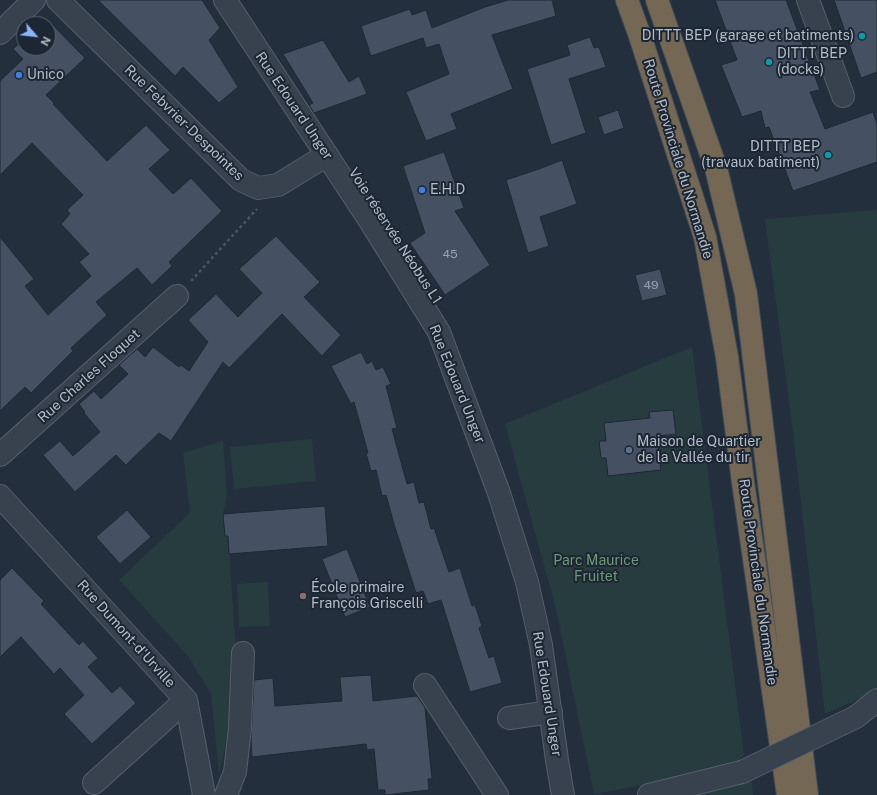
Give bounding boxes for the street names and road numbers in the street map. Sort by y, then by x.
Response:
street label: Rue Edouard Unger [252,49,336,163]
street label: Route Provinciale du Normandie [640,57,716,261]
street label: Rue Febvrier-Despointes [121,62,247,184]
street label: Voie réservée Néobus L1 [345,165,445,307]
street label: Rue Edouard Unger [426,322,488,446]
street label: Rue Charles Floquet [34,326,144,426]
street label: Route Provinciale du Normandie [735,478,781,686]
street label: Rue Dumont-d'Urville [73,577,179,691]
street label: Rue Edouard Unger [529,630,565,758]

